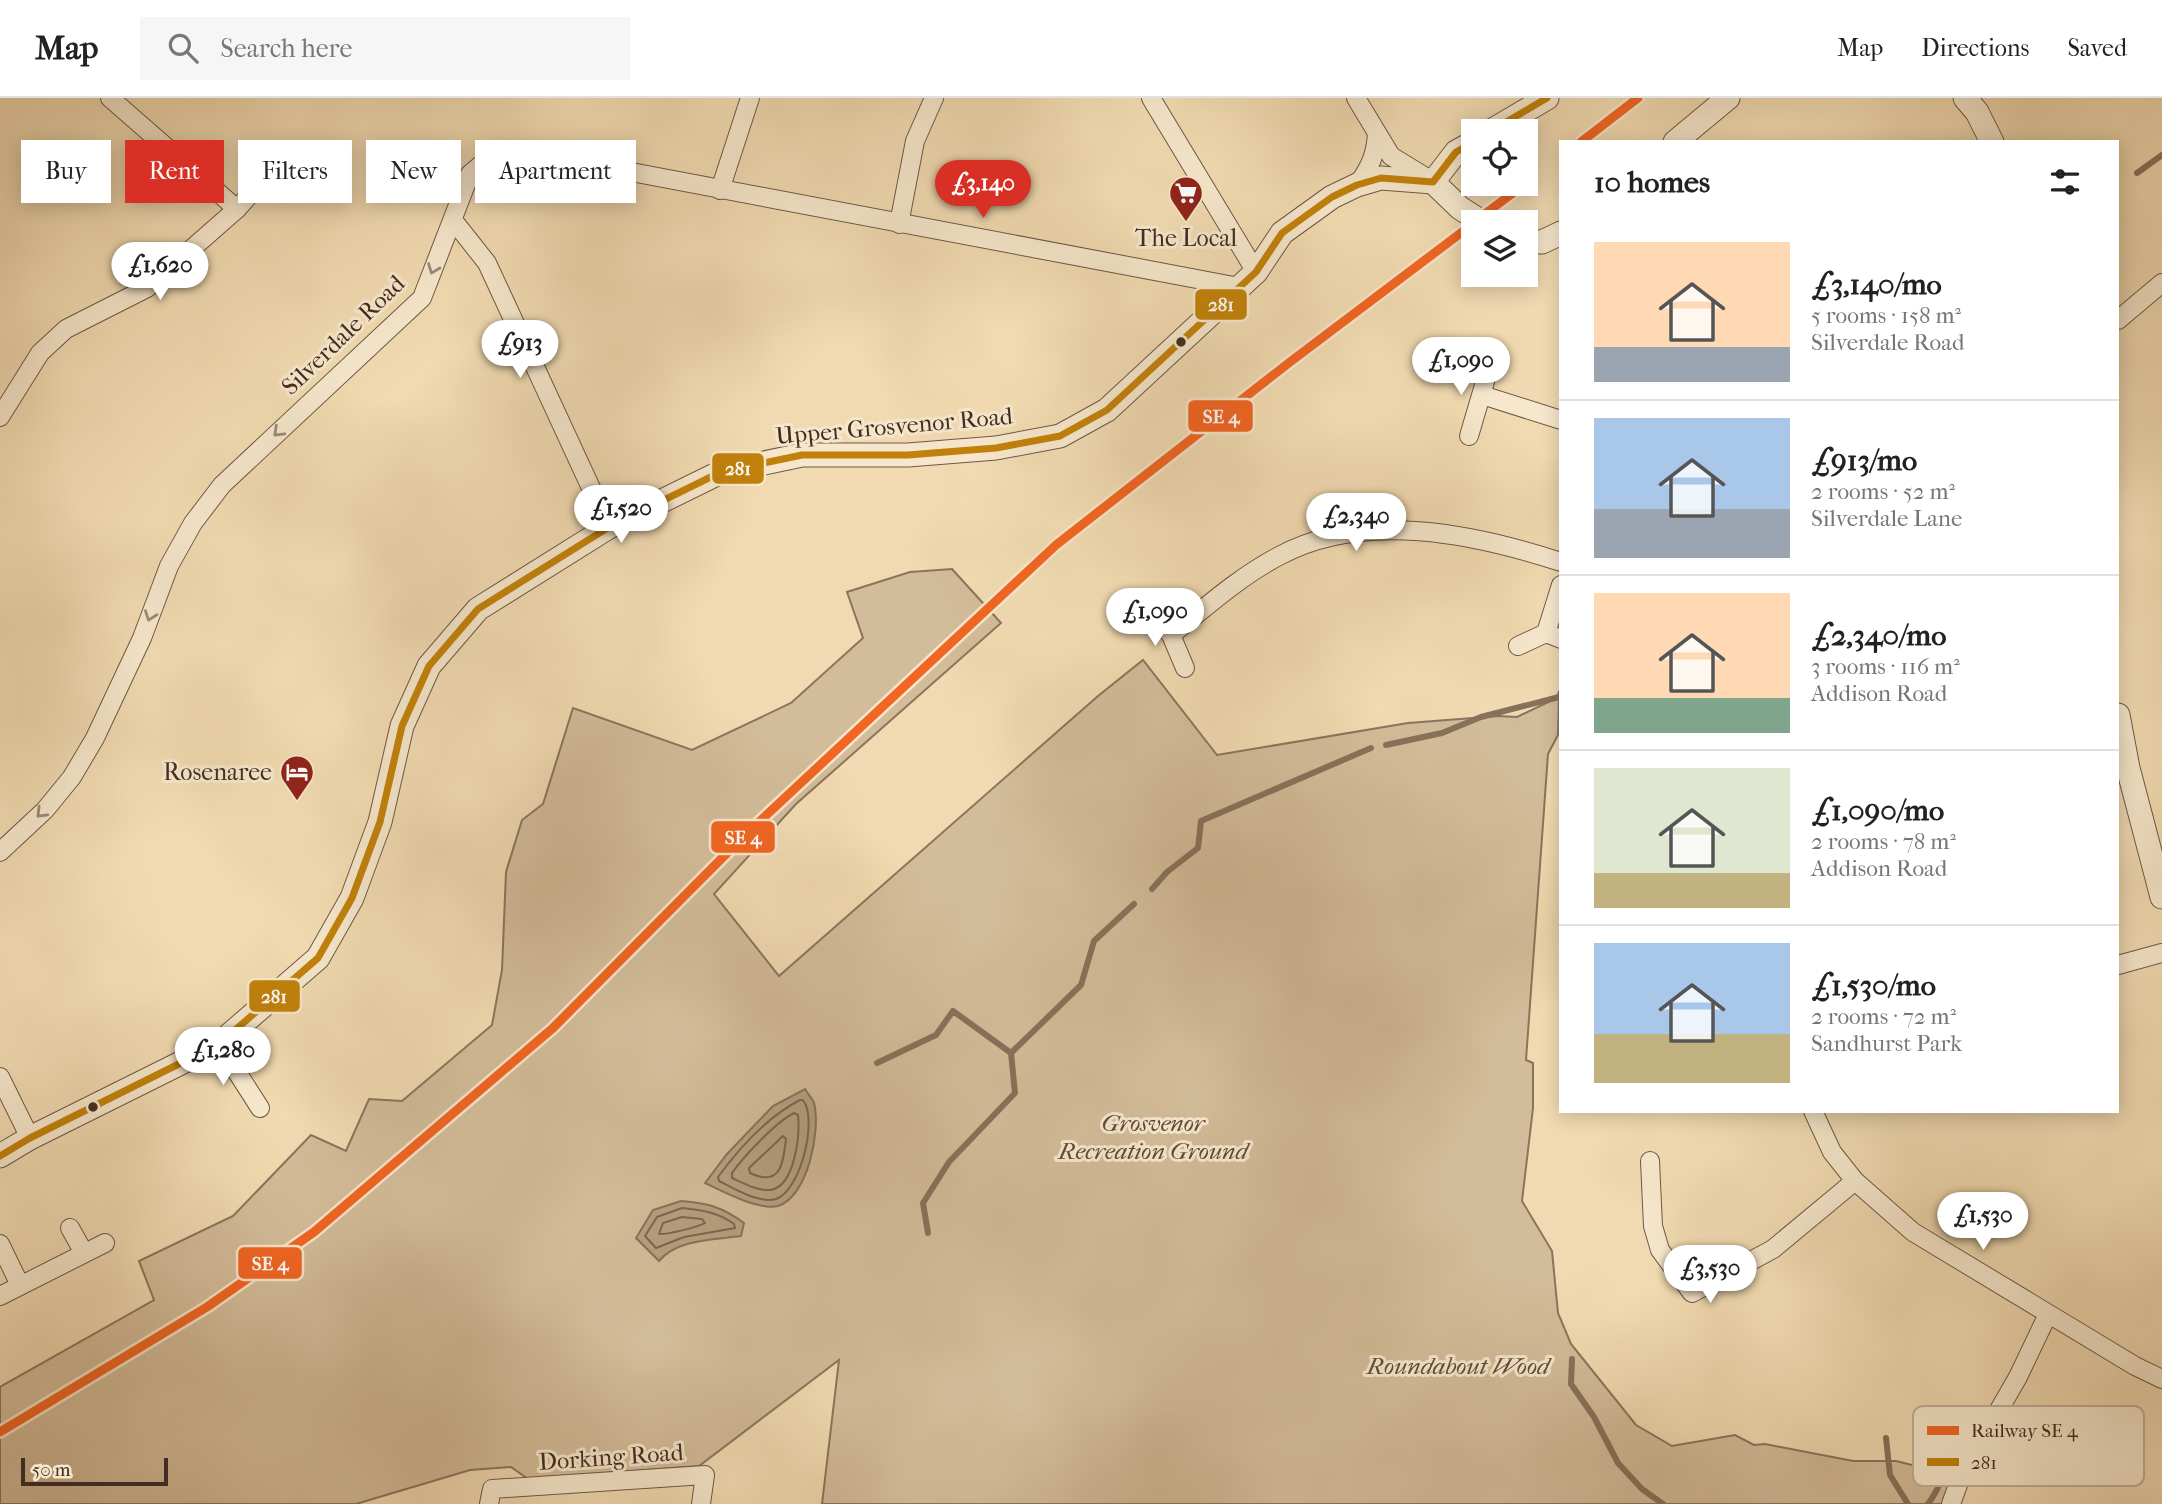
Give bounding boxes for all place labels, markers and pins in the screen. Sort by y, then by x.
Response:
pin: £3,140 [926,160,1040,220]
supermarket icon: The Local [1167,174,1205,223]
place label: The Local [1135,224,1237,252]
pin: £1,620 [103,242,217,302]
pin: £913 [479,320,561,380]
unlabelled marker [1174,335,1188,349]
pin: £1,090 [1404,338,1518,397]
pin: £1,520 [564,486,678,545]
pin: £2,340 [1299,494,1413,553]
pin: £1,090 [1098,588,1212,648]
hotel icon: Rosenaree [278,753,316,802]
place label: Rosenaree [163,758,272,786]
pin: £1,280 [166,1028,280,1087]
unlabelled marker [86,1100,100,1114]
pin: £1,530 [1926,1192,2040,1252]
pin: £3,530 [1653,1246,1767,1305]

